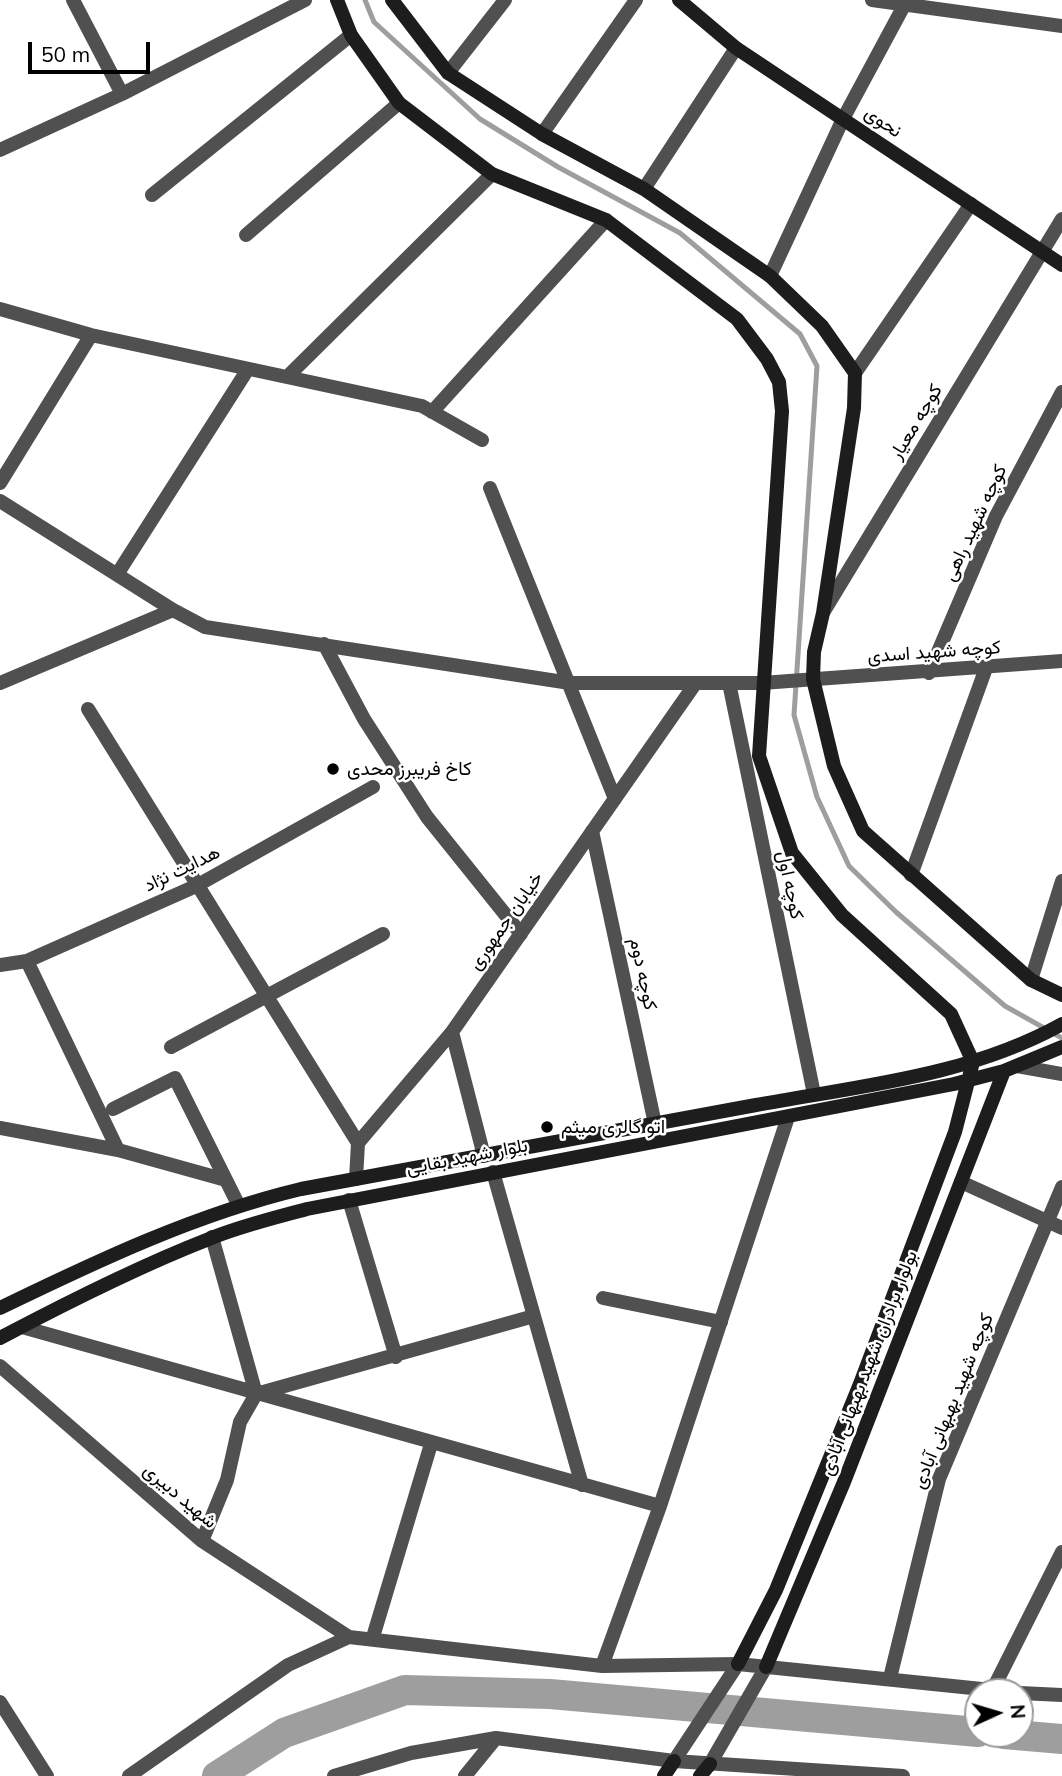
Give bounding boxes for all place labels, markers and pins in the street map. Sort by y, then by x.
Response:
place label: کاخ فریبرز محدی [347,758,472,780]
marker: کاخ فریبرز محدی [325,761,341,777]
place label: اتو گالری میثم [561,1116,665,1138]
marker: اتو گالری میثم [539,1119,555,1135]

